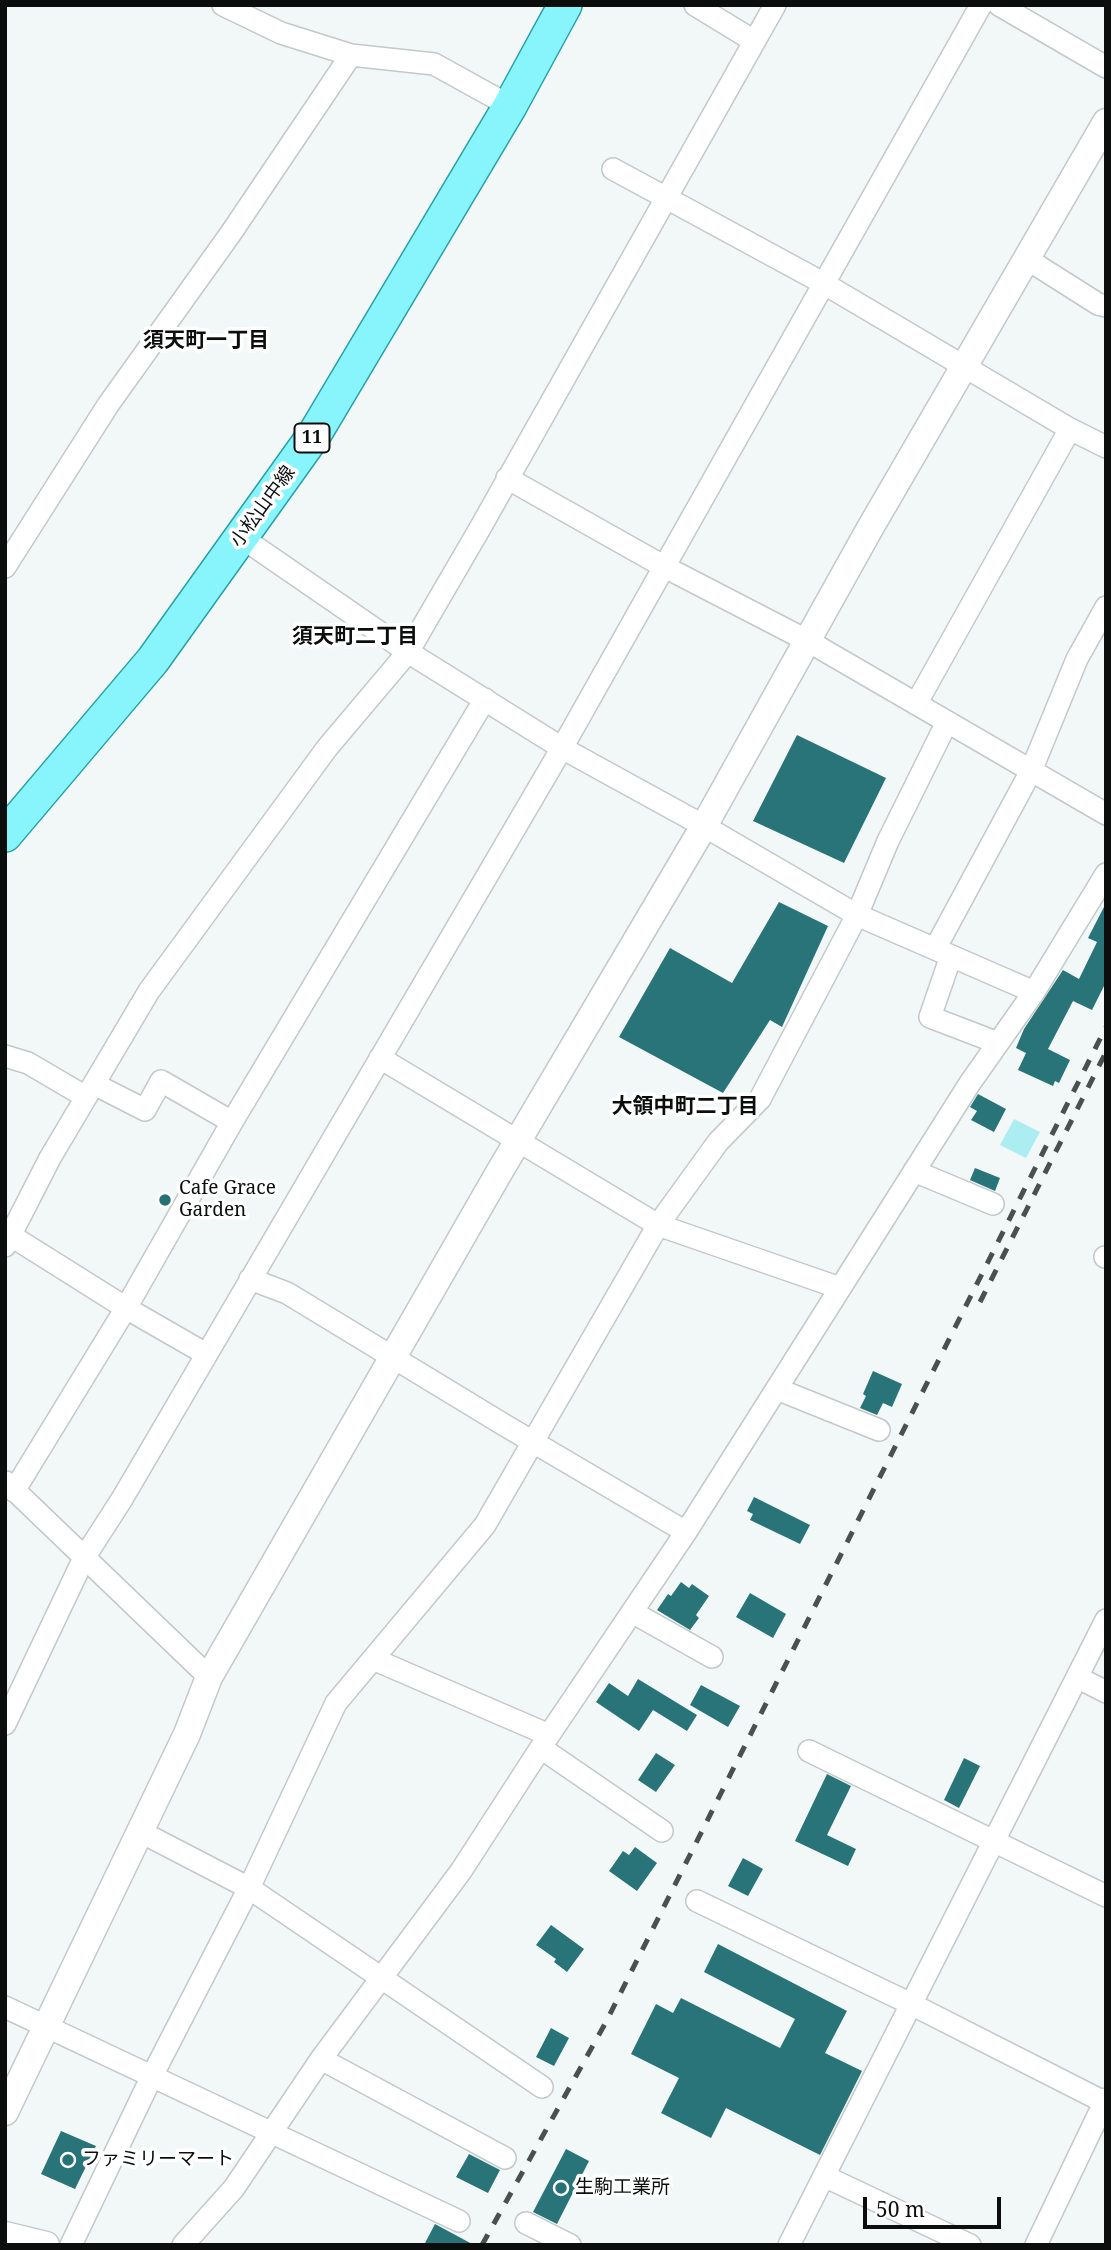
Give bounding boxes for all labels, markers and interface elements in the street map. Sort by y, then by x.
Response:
district label: 須天町一丁目 [143,328,269,354]
road number: 11 [294,424,330,452]
street label: 小松山中線 [226,462,300,552]
district label: 須天町二丁目 [292,624,418,650]
district label: 大領中町二丁目 [612,1094,758,1120]
place label: Cafe Grace Garden [179,1178,276,1222]
marker: Cafe Grace Garden [157,1192,173,1208]
place label: ファミリーマート [82,2149,234,2171]
marker: ファミリーマート [60,2152,76,2168]
place label: 生駒工業所 [575,2177,670,2199]
marker: 生駒工業所 [553,2180,569,2196]
scale bar [866,2184,1004,2228]
text: 50 m [876,2195,925,2223]

